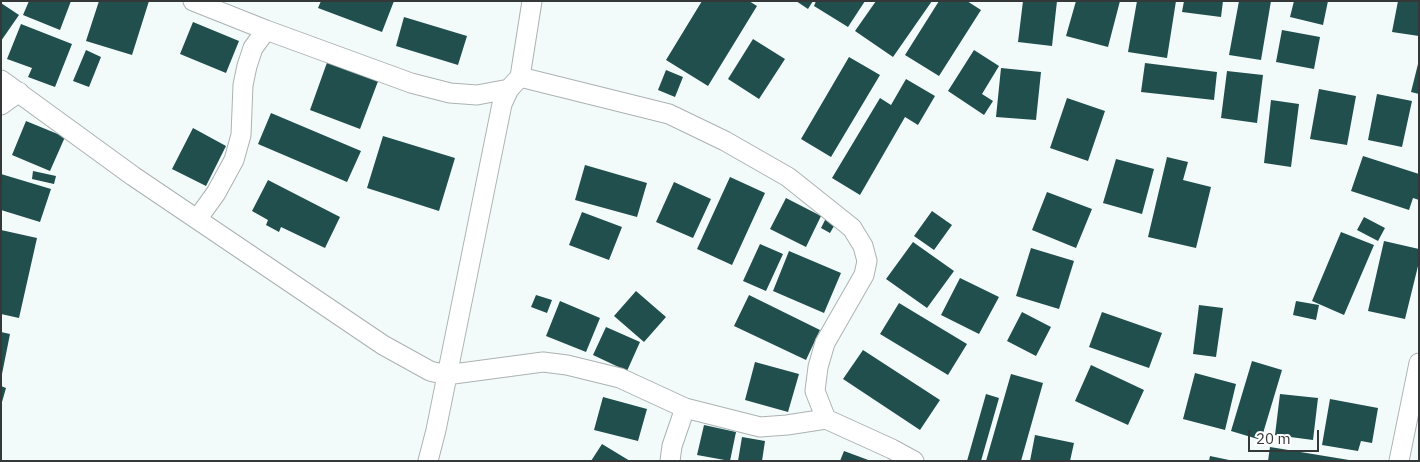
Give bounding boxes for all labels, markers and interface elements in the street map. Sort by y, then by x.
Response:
scale bar [1250,420,1321,452]
text: 20 m [1256,429,1291,448]

